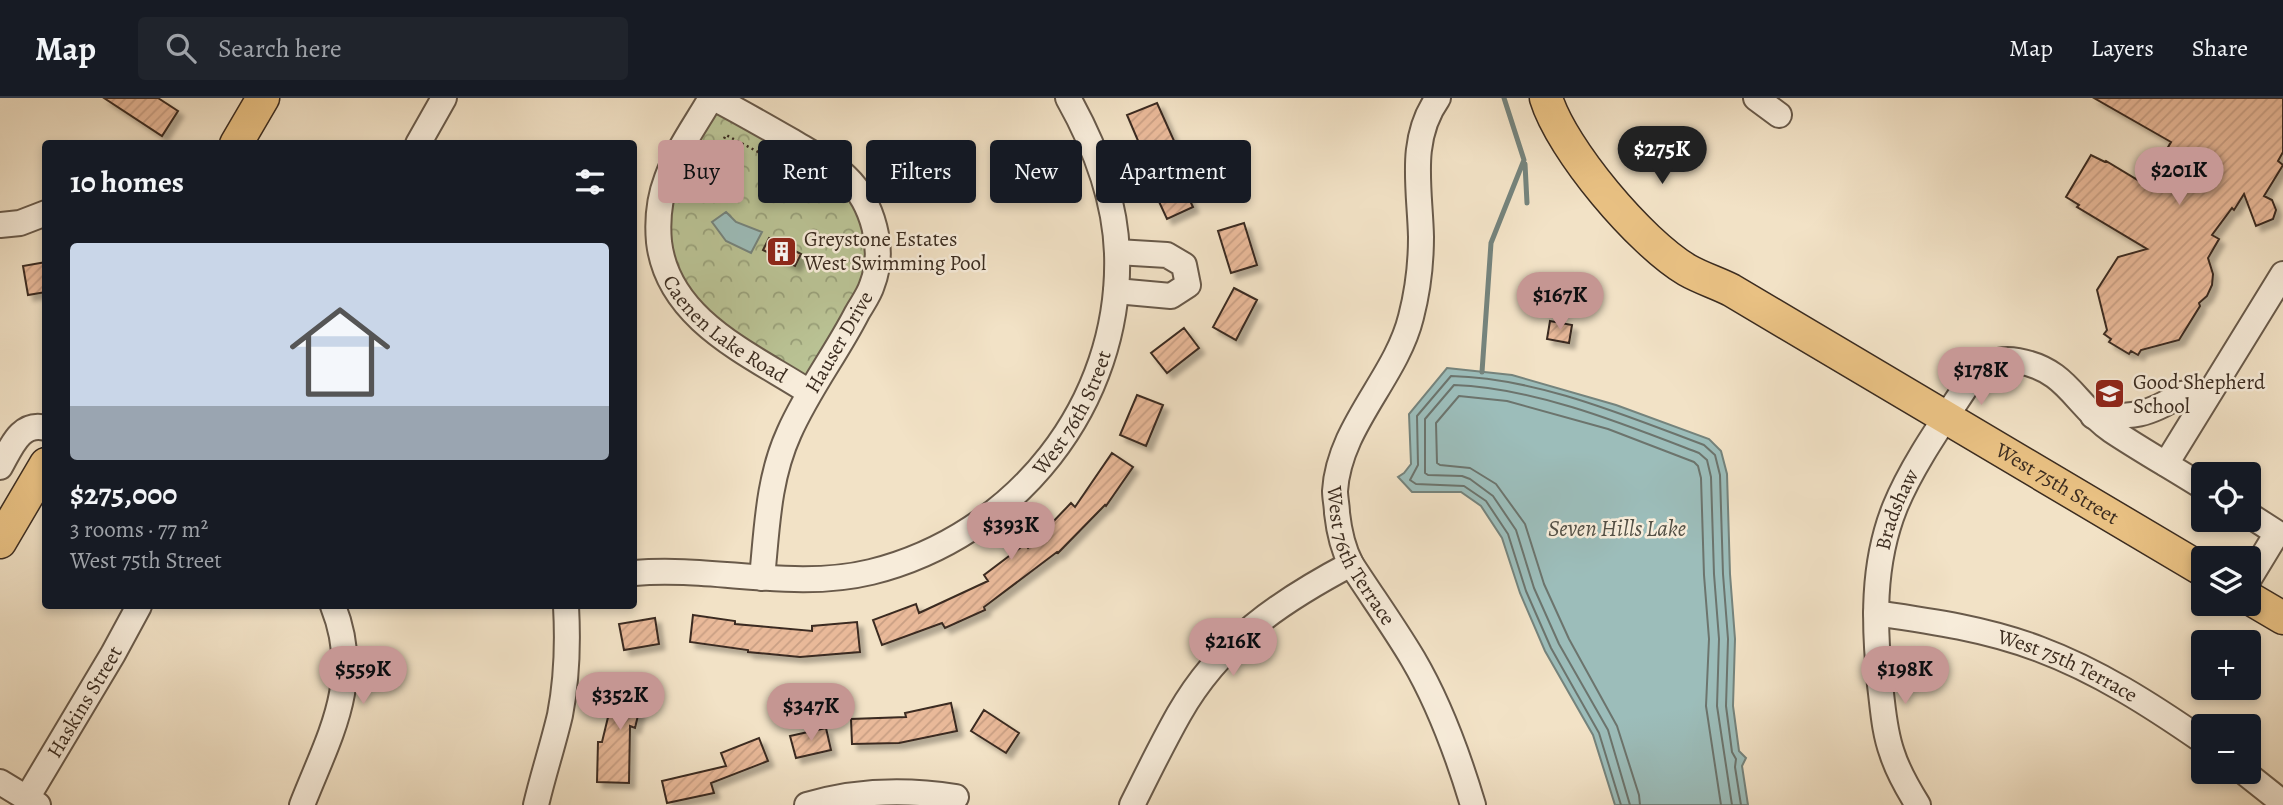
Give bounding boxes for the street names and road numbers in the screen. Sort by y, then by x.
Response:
street label: Caenen Lake Road [656,270,793,390]
street label: Hauser Drive [798,286,880,398]
street label: West 76th Street [1025,347,1118,482]
street label: West 75th Street [1989,436,2124,531]
street label: Bradshaw [1869,464,1925,553]
street label: West 76th Terrace [1320,484,1402,631]
street label: West 75th Terrace [1994,622,2143,709]
street label: Haskins Street [40,641,129,763]

